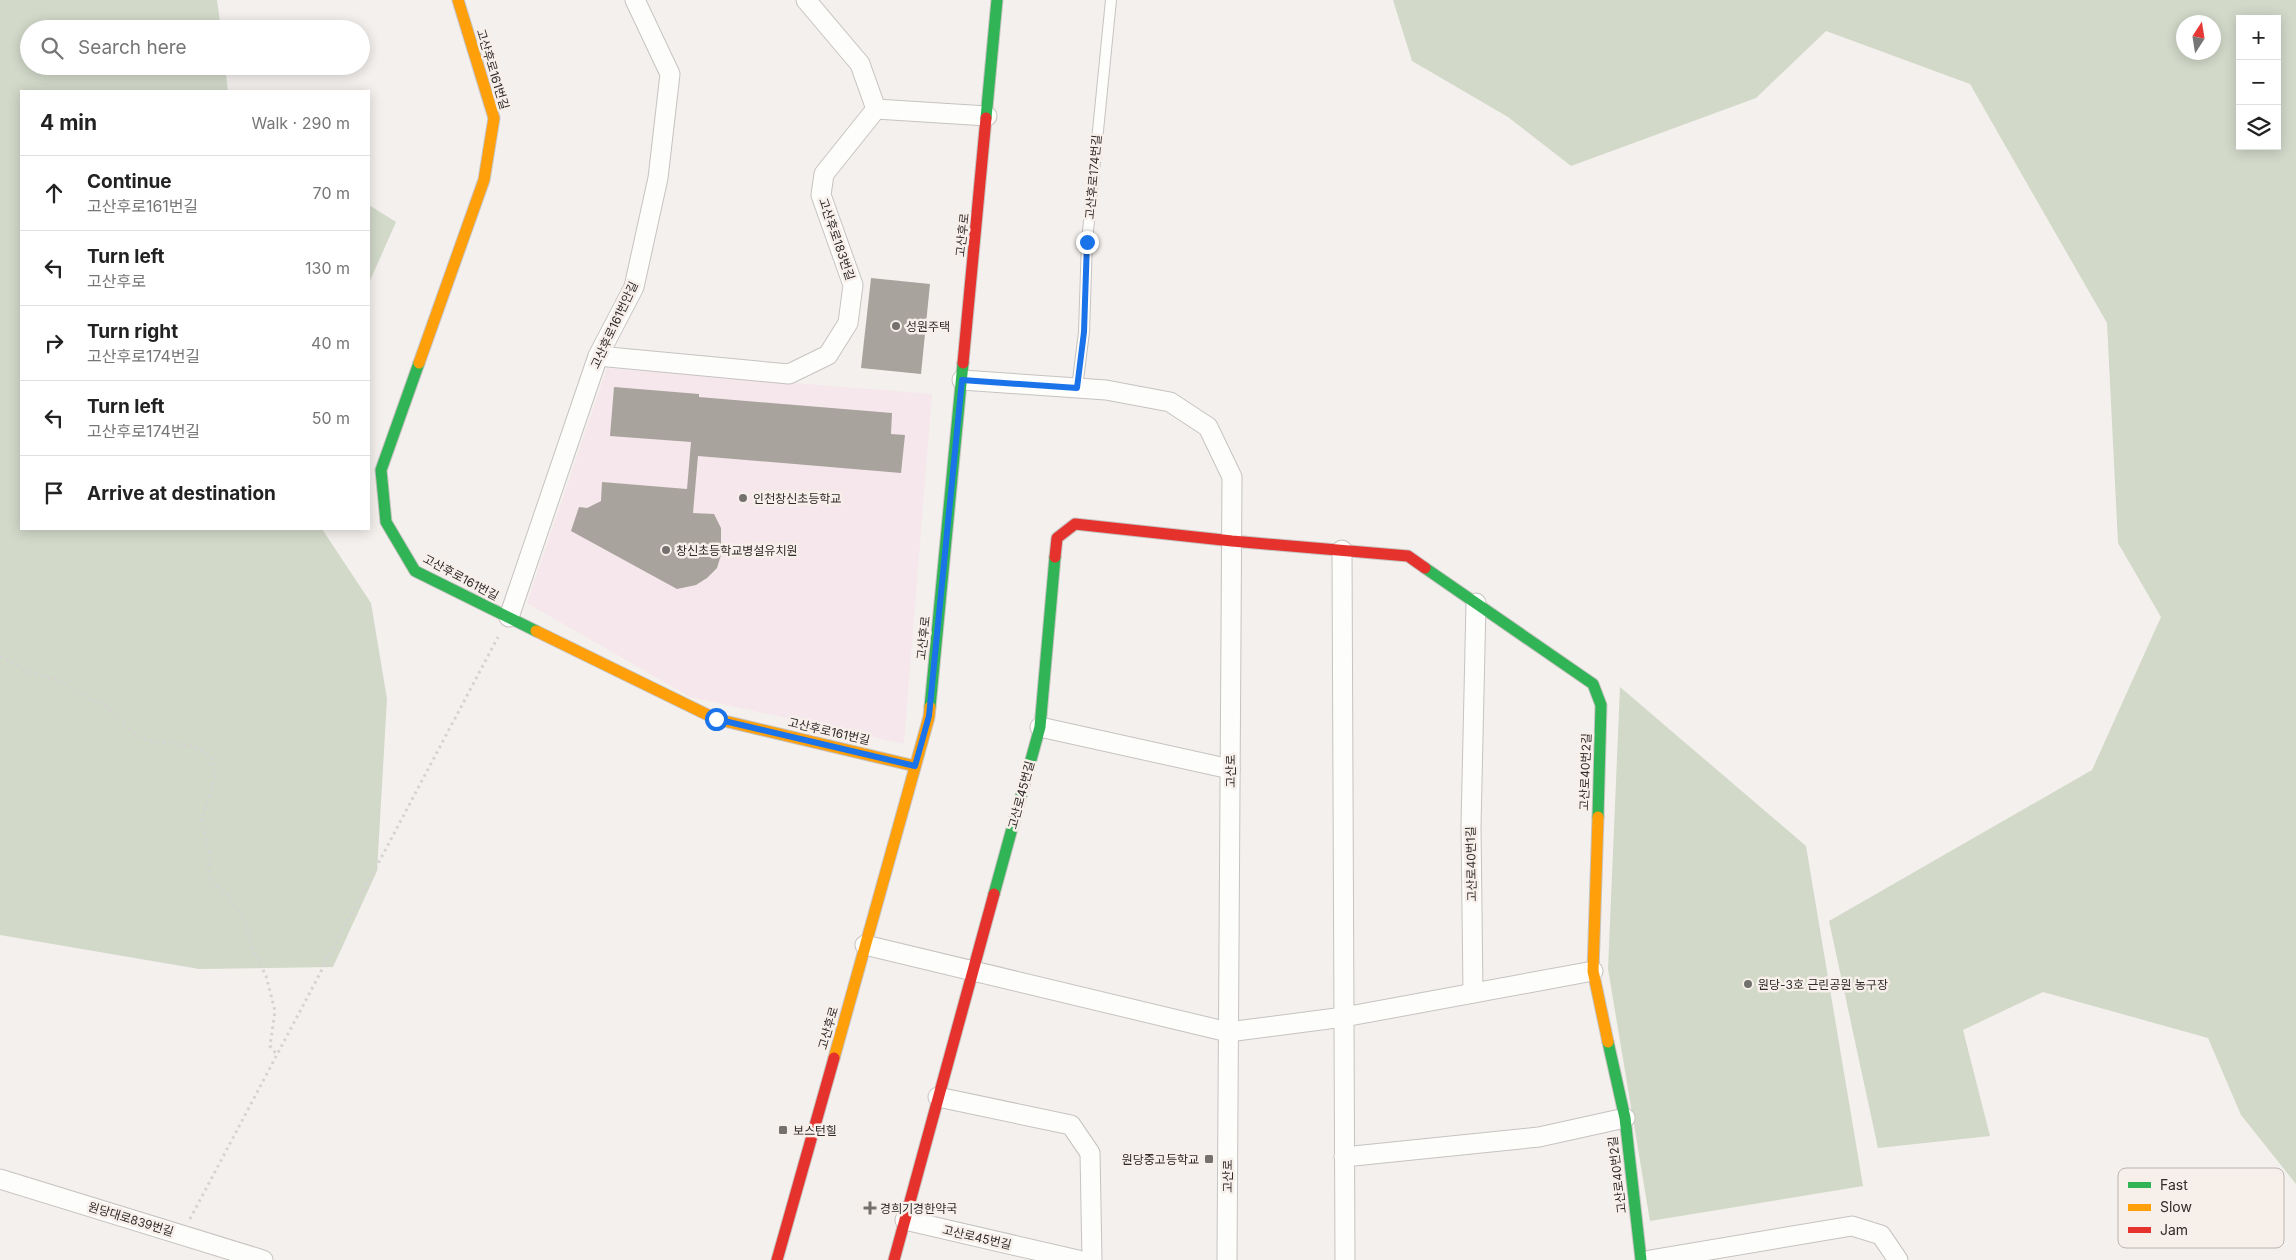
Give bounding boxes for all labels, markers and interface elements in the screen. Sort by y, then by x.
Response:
north arrow [2176,15,2221,60]
map controls [2236,15,2281,150]
button: + [2236,15,2281,60]
search box [20,20,370,75]
street label: 고산후로161번길 [474,27,512,111]
icon: search [38,34,66,62]
text: Search here [78,36,187,59]
button: − [2236,60,2281,105]
button: layers [2236,105,2281,150]
text: 4 min [40,110,97,135]
text: Walk · 290 m [252,113,350,133]
street label: 고산후로174번길 [1082,134,1104,220]
text: Continue [87,170,172,193]
icon: ahead [40,179,68,207]
text: 70 m [313,183,350,203]
text: 고산후로161번길 [87,196,198,216]
street label: 고산후로183번길 [816,196,858,282]
street label: 고산후로 [952,212,972,258]
route end [1076,231,1099,254]
text: Turn left [87,245,165,268]
icon: left [40,254,68,282]
text: 130 m [305,258,350,278]
text: 고산후로 [87,271,146,291]
street label: 고산후로161번안길 [587,279,641,371]
place label: 성원주택 [906,319,950,334]
text: Turn right [87,320,178,343]
marker: 성원주택 [890,320,902,332]
icon: right [40,329,68,357]
text: 40 m [311,333,350,353]
text: 고산후로174번길 [87,346,200,366]
text: Turn left [87,395,165,418]
icon: left [40,404,68,432]
text: 50 m [312,408,350,428]
text: 고산후로174번길 [87,421,200,441]
icon: arrive [40,479,68,507]
text: Arrive at destination [87,482,276,505]
place label: 인천창신초등학교 [753,491,841,506]
marker: 인천창신초등학교 [737,492,749,504]
place label: 창신초등학교병설유치원 [676,543,797,558]
marker: 창신초등학교병설유치원 [660,544,672,556]
street label: 고산후로161번길 [421,551,501,603]
street label: 고산후로 [913,615,933,661]
route start [705,708,728,731]
street label: 고산후로161번길 [787,714,871,748]
street label: 고산로40번2길 [1576,733,1594,811]
street label: 고산로 [1223,754,1238,788]
street label: 고산로45번길 [1005,759,1037,831]
street label: 고산로40번1길 [1463,826,1479,902]
place label: 원당-3호 근린공원 농구장 [1758,977,1888,992]
marker: 원당-3호 근린공원 농구장 [1742,978,1754,990]
street label: 고산후로 [815,1005,841,1051]
place label: 보스턴힐 [793,1123,837,1138]
marker: 보스턴힐 [777,1124,789,1136]
street label: 고산로40번2길 [1605,1135,1629,1215]
place label: 원당중고등학교 [1122,1152,1199,1167]
marker: 원당중고등학교 [1203,1153,1215,1165]
street label: 고산로 [1220,1159,1235,1193]
legend [2118,1168,2284,1248]
text: Fast [2160,1176,2188,1193]
text: Slow [2160,1198,2192,1215]
street label: 원당대로839번길 [86,1199,176,1239]
place label: 경희기경한약국 [880,1201,957,1216]
marker: 경희기경한약국 [864,1202,876,1214]
text: Jam [2160,1221,2188,1238]
street label: 고산로45번길 [941,1222,1013,1252]

